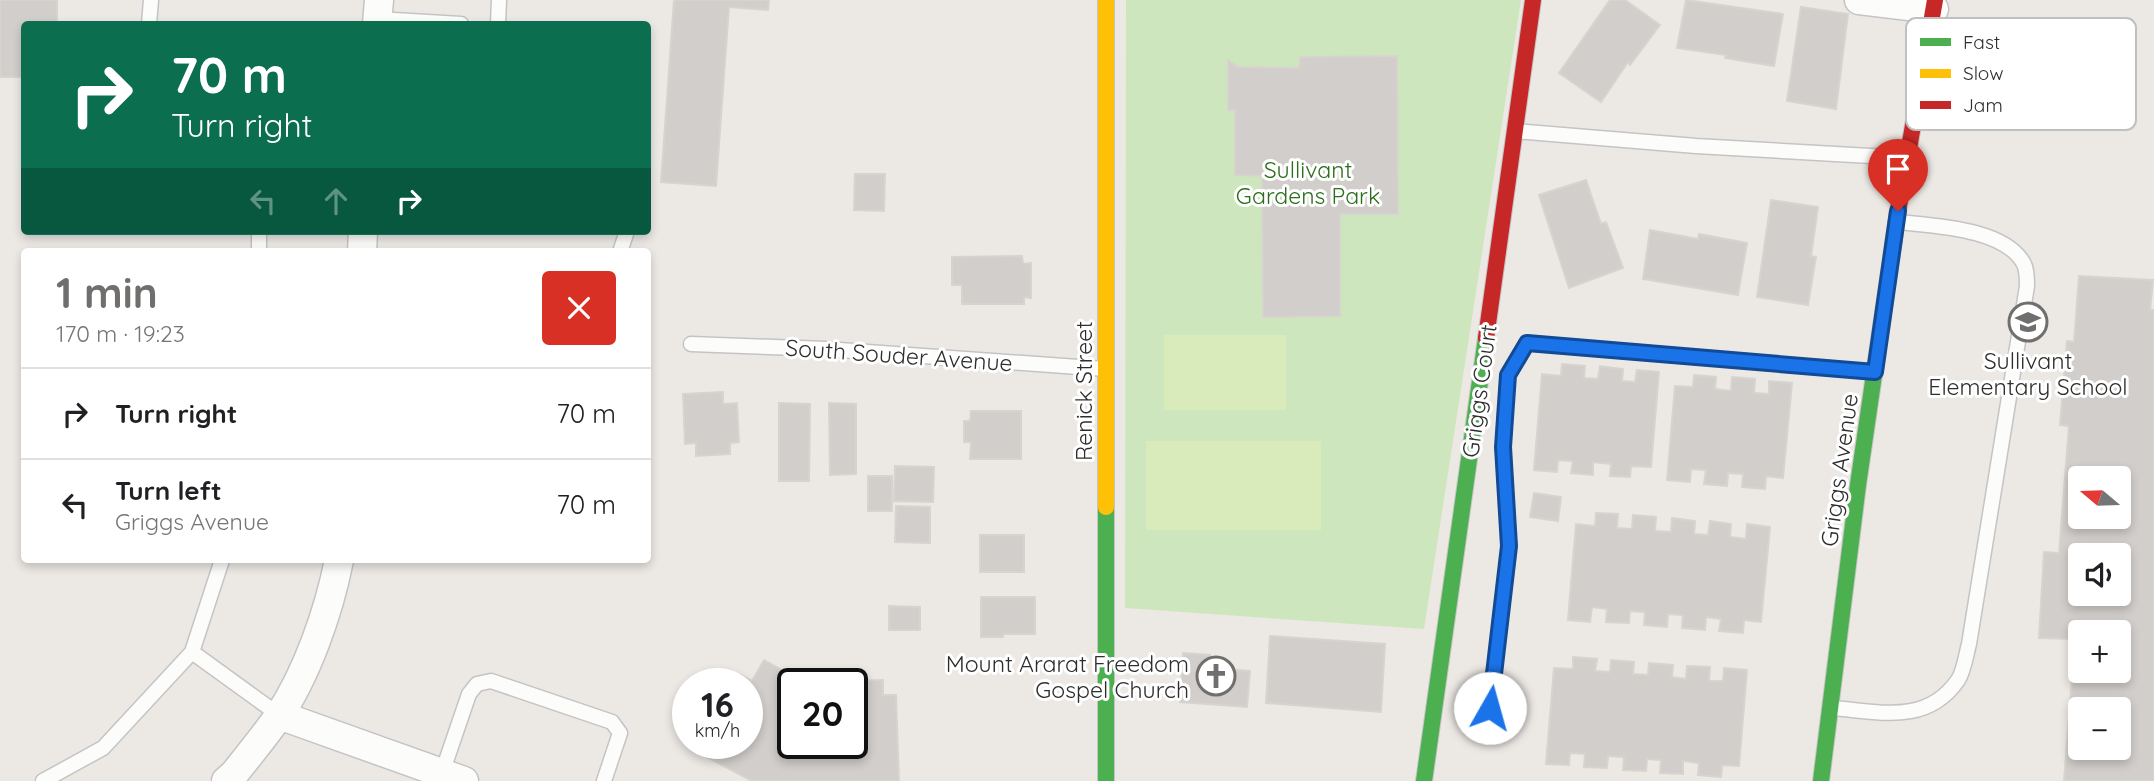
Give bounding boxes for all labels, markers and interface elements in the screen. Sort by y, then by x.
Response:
legend [1906,18,2136,130]
text: Fast [1963,30,2000,54]
text: 70 m [171,44,287,105]
icon: right [56,49,147,140]
text: Slow [1963,61,2004,85]
text: Jam [1963,93,2003,117]
text: Turn right [171,105,312,145]
pin [1868,139,1928,211]
icon: arrive [1879,150,1917,188]
park label: Sullivant Gardens Park [1236,155,1380,210]
icon: left [244,182,282,220]
icon: ahead [317,182,355,220]
icon: right [390,182,428,220]
text: 1 min [56,266,158,319]
button: close [542,271,616,345]
school or university icon: Sullivant Elementary School [2007,301,2049,343]
text: 170 m · 19:23 [56,319,185,348]
street label: Renick Street [1069,321,1098,461]
street label: Griggs Court [1455,322,1503,459]
street label: South Souder Avenue [784,333,1014,377]
place label: Sullivant Elementary School [1928,346,2128,401]
street label: Griggs Avenue [1814,392,1864,548]
icon: right [56,395,94,433]
text: Turn right [115,397,237,430]
text: 70 m [556,397,616,430]
north arrow [2068,466,2132,528]
map controls [2068,466,2131,760]
text: Turn left [115,474,222,507]
icon: left [56,486,94,524]
text: 70 m [556,488,616,521]
text: Griggs Avenue [115,507,269,536]
button: sound [2068,543,2131,606]
button: + [2068,620,2131,683]
place label: Mount Ararat Freedom Gospel Church [946,649,1189,704]
church icon: Mount Ararat Freedom Gospel Church [1195,655,1237,697]
speed limit sign: 20 [777,668,868,759]
position arrow [1453,671,1527,745]
text: 16 [701,682,734,726]
button: − [2068,697,2131,760]
text: km/h [695,719,740,742]

